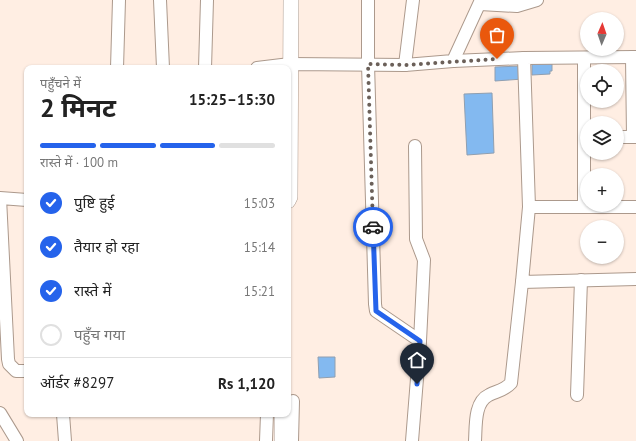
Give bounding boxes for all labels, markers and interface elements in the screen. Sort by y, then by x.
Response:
north arrow [580,12,624,56]
map controls [580,12,624,264]
pin [480,18,514,59]
icon: bag [486,24,508,46]
button: locate [580,64,624,108]
text: पहुँचने में [40,75,81,92]
text: 15:25–15:30 [189,90,275,109]
text: 2 मिनट [40,91,116,124]
button: layers [580,116,624,160]
text: रास्ते में · 100 m [40,154,118,171]
button: + [580,168,624,212]
icon: check [40,192,62,214]
text: पुष्टि हुई [74,193,115,212]
text: 15:03 [244,195,275,212]
courier [353,207,393,247]
icon: car [362,216,384,238]
button: − [580,220,624,264]
icon: check [40,236,62,258]
text: तैयार हो रहा [74,237,139,256]
text: 15:14 [244,239,275,256]
icon: check [40,280,62,302]
text: रास्ते में [74,281,111,300]
text: 15:21 [244,283,275,300]
text: पहुँच गया [74,325,125,344]
pin [400,343,434,384]
icon: home [406,349,428,371]
text: ऑर्डर #8297 [40,373,114,392]
text: Rs 1,120 [218,374,275,393]

